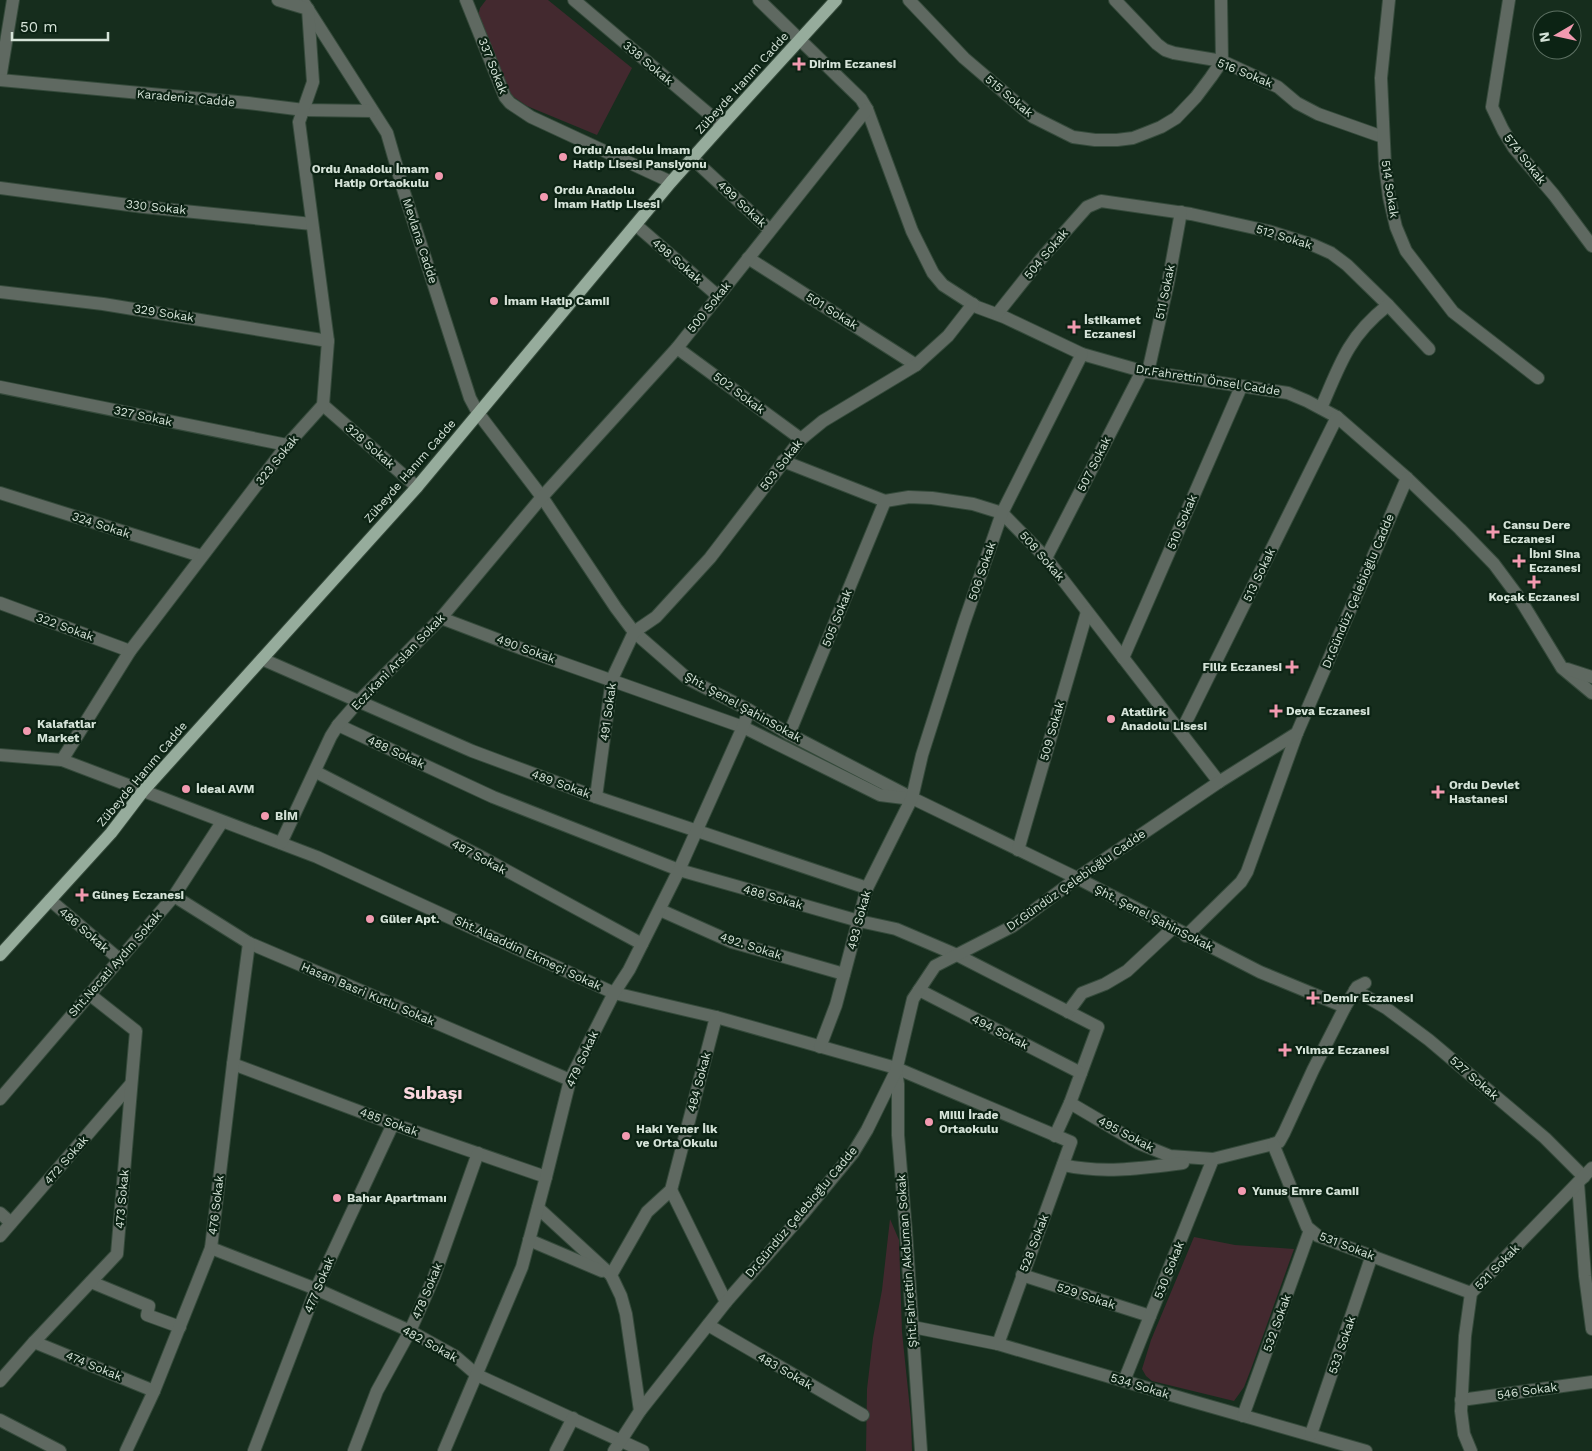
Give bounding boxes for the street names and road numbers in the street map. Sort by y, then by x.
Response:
street label: Zübeyde Hanım Cadde [693,29,792,137]
street label: 337 Sokak [475,36,511,96]
street label: 338 Sokak [620,38,676,88]
street label: 516 Sokak [1215,56,1275,90]
street label: 515 Sokak [982,72,1036,120]
street label: Karadeniz Cadde [136,87,236,109]
street label: 574 Sokak [1501,131,1549,187]
street label: 514 Sokak [1379,159,1402,219]
street label: 499 Sokak [715,178,769,230]
street label: 330 Sokak [125,197,187,217]
street label: Mevlana Cadde [400,197,440,285]
street label: 512 Sokak [1254,222,1314,252]
street label: 504 Sokak [1021,226,1071,282]
street label: 498 Sokak [649,236,705,287]
street label: 511 Sokak [1152,263,1178,321]
street label: 500 Sokak [684,279,734,335]
street label: 501 Sokak [804,290,861,333]
street label: 329 Sokak [133,301,195,325]
street label: Dr.Fahrettin Önsel Cadde [1135,362,1281,398]
street label: 502 Sokak [711,369,768,417]
street label: 327 Sokak [112,403,174,429]
street label: Zübeyde Hanım Cadde [361,416,459,526]
street label: 328 Sokak [343,421,398,471]
street label: 323 Sokak [253,432,302,488]
street label: 507 Sokak [1074,434,1114,494]
street label: 503 Sokak [757,437,805,493]
street label: 510 Sokak [1164,492,1200,552]
street label: 324 Sokak [70,509,132,541]
street label: Dr.Gündüz Çelebioğlu Cadde [1319,512,1397,670]
street label: 508 Sokak [1017,528,1067,584]
street label: 506 Sokak [965,540,999,602]
street label: 513 Sokak [1240,546,1278,604]
street label: 505 Sokak [819,587,855,649]
street label: 322 Sokak [34,610,96,644]
street label: Ecz.Kani Arslan Sokak [348,611,448,713]
street label: 490 Sokak [495,632,557,666]
street label: Şht. Şenel ŞahinSokak [682,669,804,745]
street label: 491 Sokak [597,682,619,742]
street label: 509 Sokak [1037,700,1067,762]
street label: Zübeyde Hanım Cadde [94,719,190,829]
street label: 488 Sokak [365,733,427,771]
street label: 489 Sokak [530,767,592,801]
street label: Dr.Gündüz Çelebioğlu Cadde [1004,826,1148,933]
street label: 487 Sokak [449,837,509,877]
street label: 488 Sokak [742,882,805,912]
street label: Şht. Şenel ŞahinSokak [1092,882,1216,954]
street label: 493 Sokak [844,889,874,951]
street label: 486 Sokak [56,905,112,956]
street label: Sht.Necati Aydın Sokak [65,908,165,1020]
street label: Sht.Alaaddin Ekmeçi Sokak [452,913,604,993]
street label: 492. Sokak [718,929,784,963]
street label: Hasan Basri Kutlu Sokak [299,959,437,1029]
street label: 494 Sokak [969,1012,1031,1052]
street label: 479 Sokak [563,1029,601,1089]
street label: 484 Sokak [684,1050,714,1113]
street label: 527 Sokak [1447,1053,1501,1103]
street label: 485 Sokak [358,1105,420,1139]
street label: 495 Sokak [1096,1114,1156,1155]
street label: 472 Sokak [41,1133,91,1187]
street label: Dr.Gündüz Çelebioğlu Cadde [742,1144,860,1280]
street label: 473 Sokak [112,1168,132,1229]
street label: 476 Sokak [205,1174,227,1236]
street label: Şht.Fahrettin Akduman Sokak [894,1174,920,1348]
street label: 528 Sokak [1017,1212,1051,1274]
street label: 531 Sokak [1317,1229,1377,1263]
street label: 530 Sokak [1151,1239,1187,1301]
street label: 521 Sokak [1472,1241,1522,1293]
street label: 477 Sokak [301,1255,337,1315]
street label: 478 Sokak [409,1261,445,1321]
street label: 529 Sokak [1055,1280,1117,1312]
street label: 532 Sokak [1260,1292,1294,1354]
street label: 533 Sokak [1326,1314,1358,1376]
street label: 482 Sokak [400,1323,460,1365]
street label: 474 Sokak [64,1348,124,1384]
street label: 483 Sokak [755,1350,815,1392]
street label: 534 Sokak [1109,1370,1171,1402]
street label: 546 Sokak [1496,1380,1558,1402]

